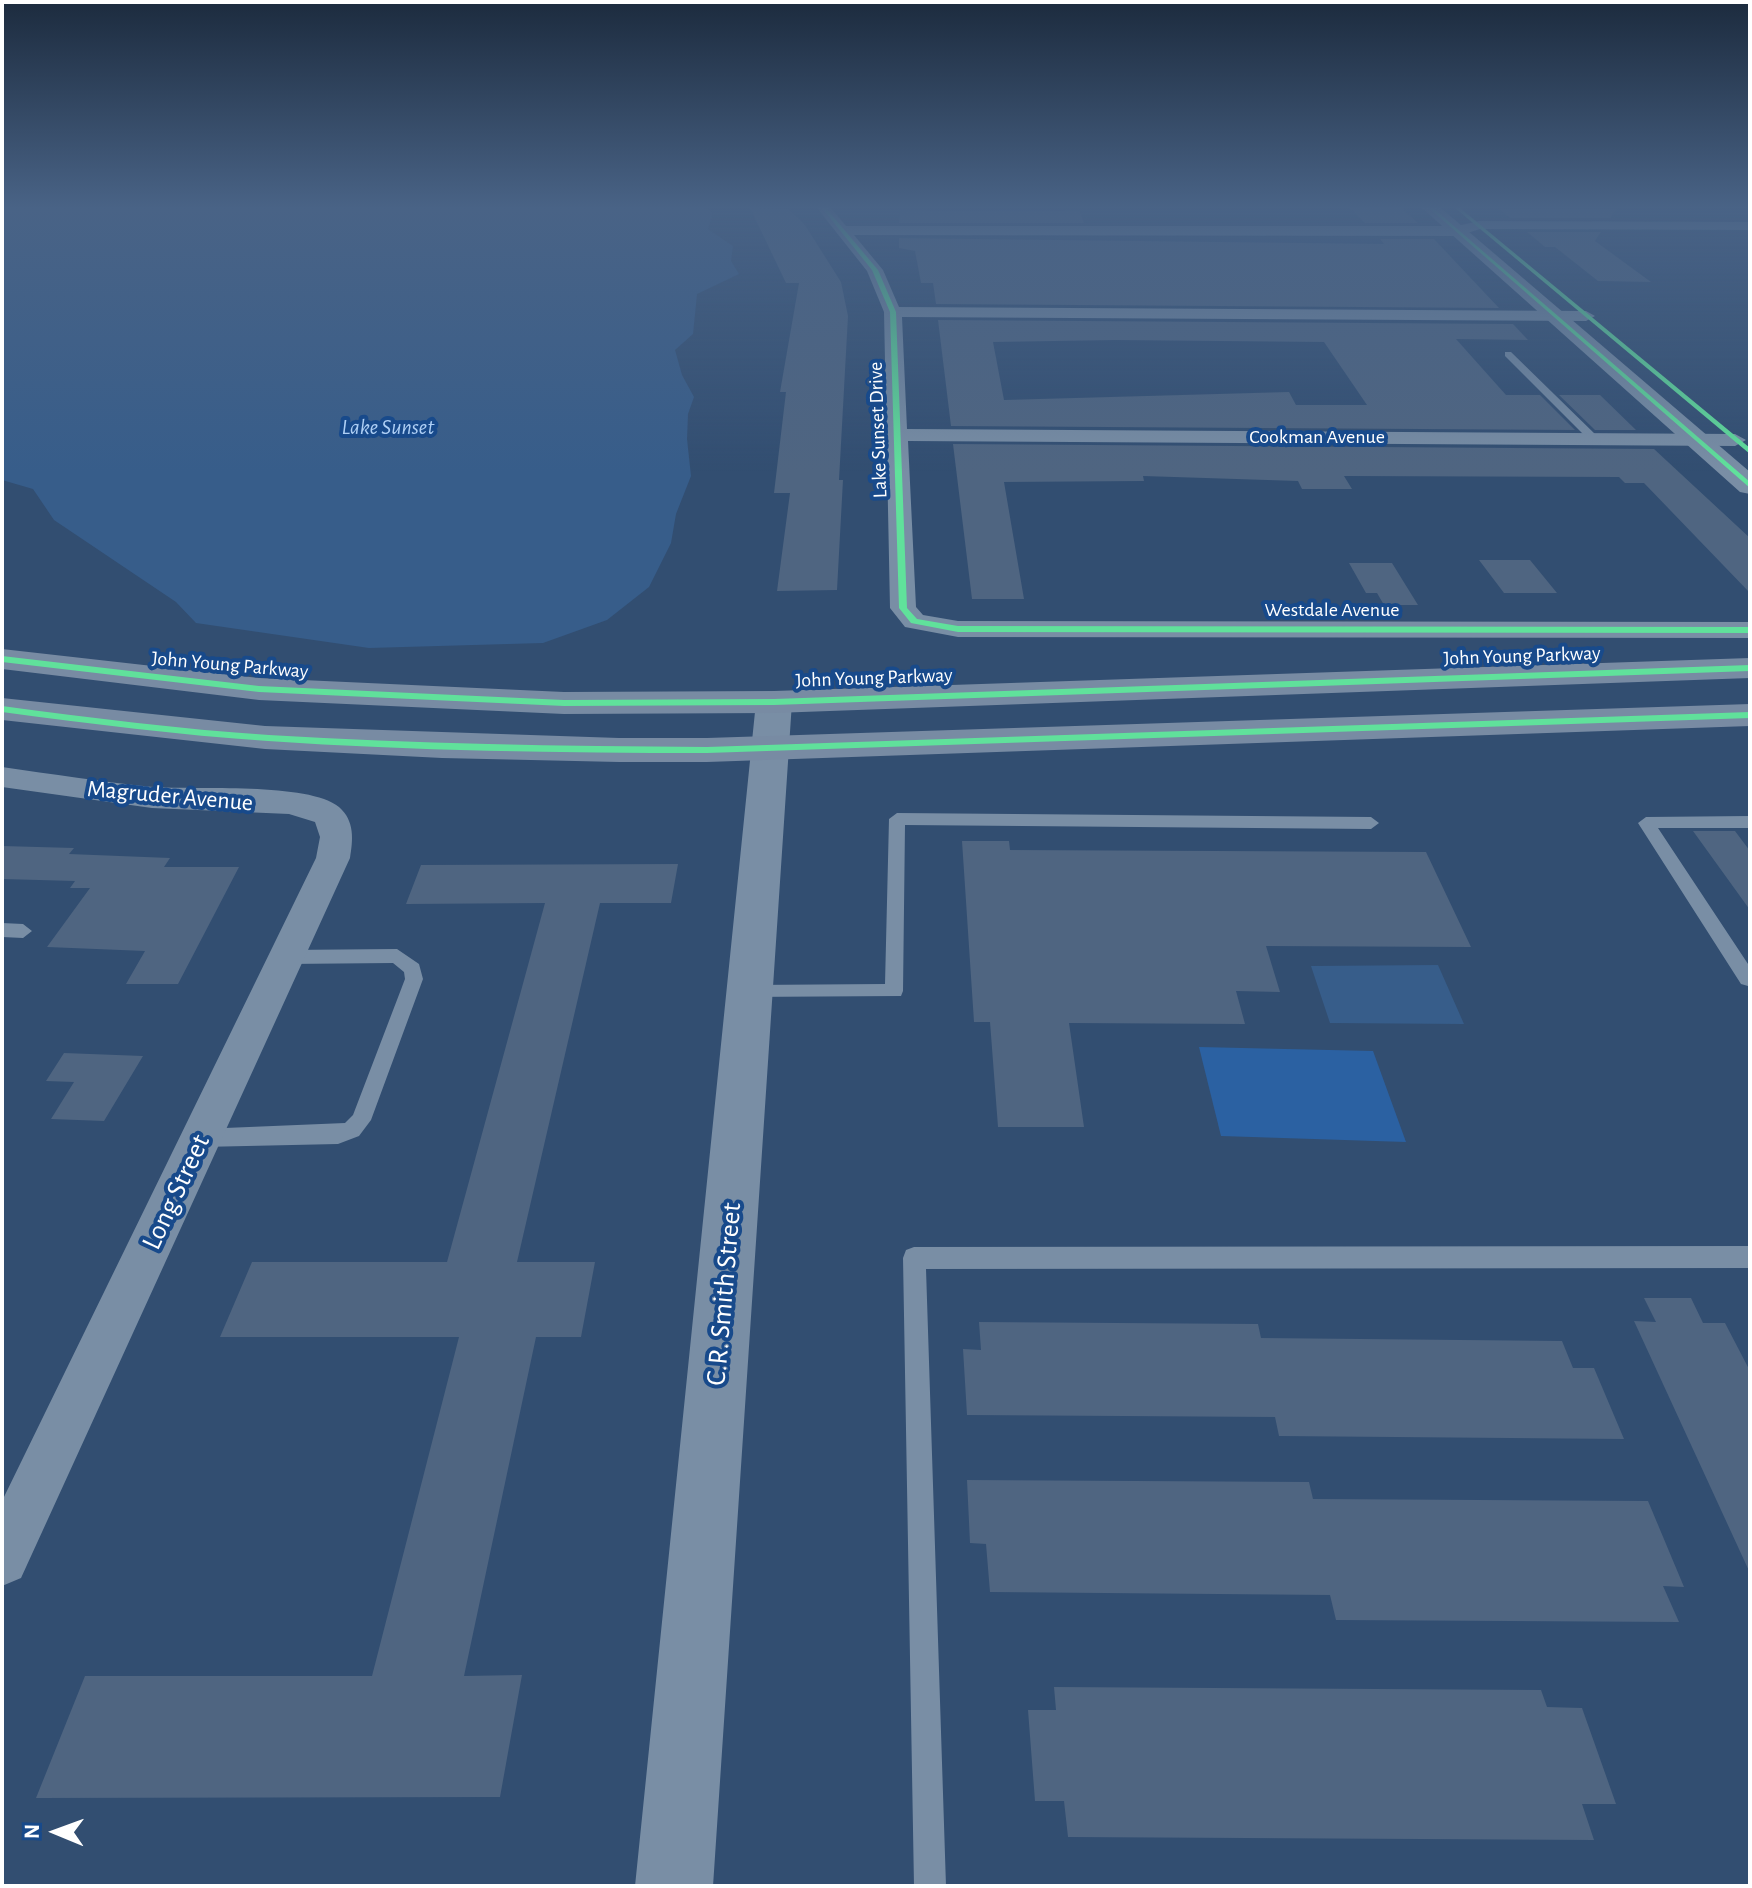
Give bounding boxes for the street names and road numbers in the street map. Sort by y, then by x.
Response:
street label: Lake Sunset Drive [864,361,892,499]
street label: Cookman Avenue [1249,425,1385,449]
street label: Westdale Avenue [1264,598,1400,622]
street label: John Young Parkway [1443,641,1601,671]
street label: John Young Parkway [151,646,309,684]
street label: John Young Parkway [795,663,953,693]
street label: Magruder Avenue [86,774,254,818]
street label: Long Street [135,1129,217,1255]
street label: C.R. Smith Street [699,1201,749,1387]

